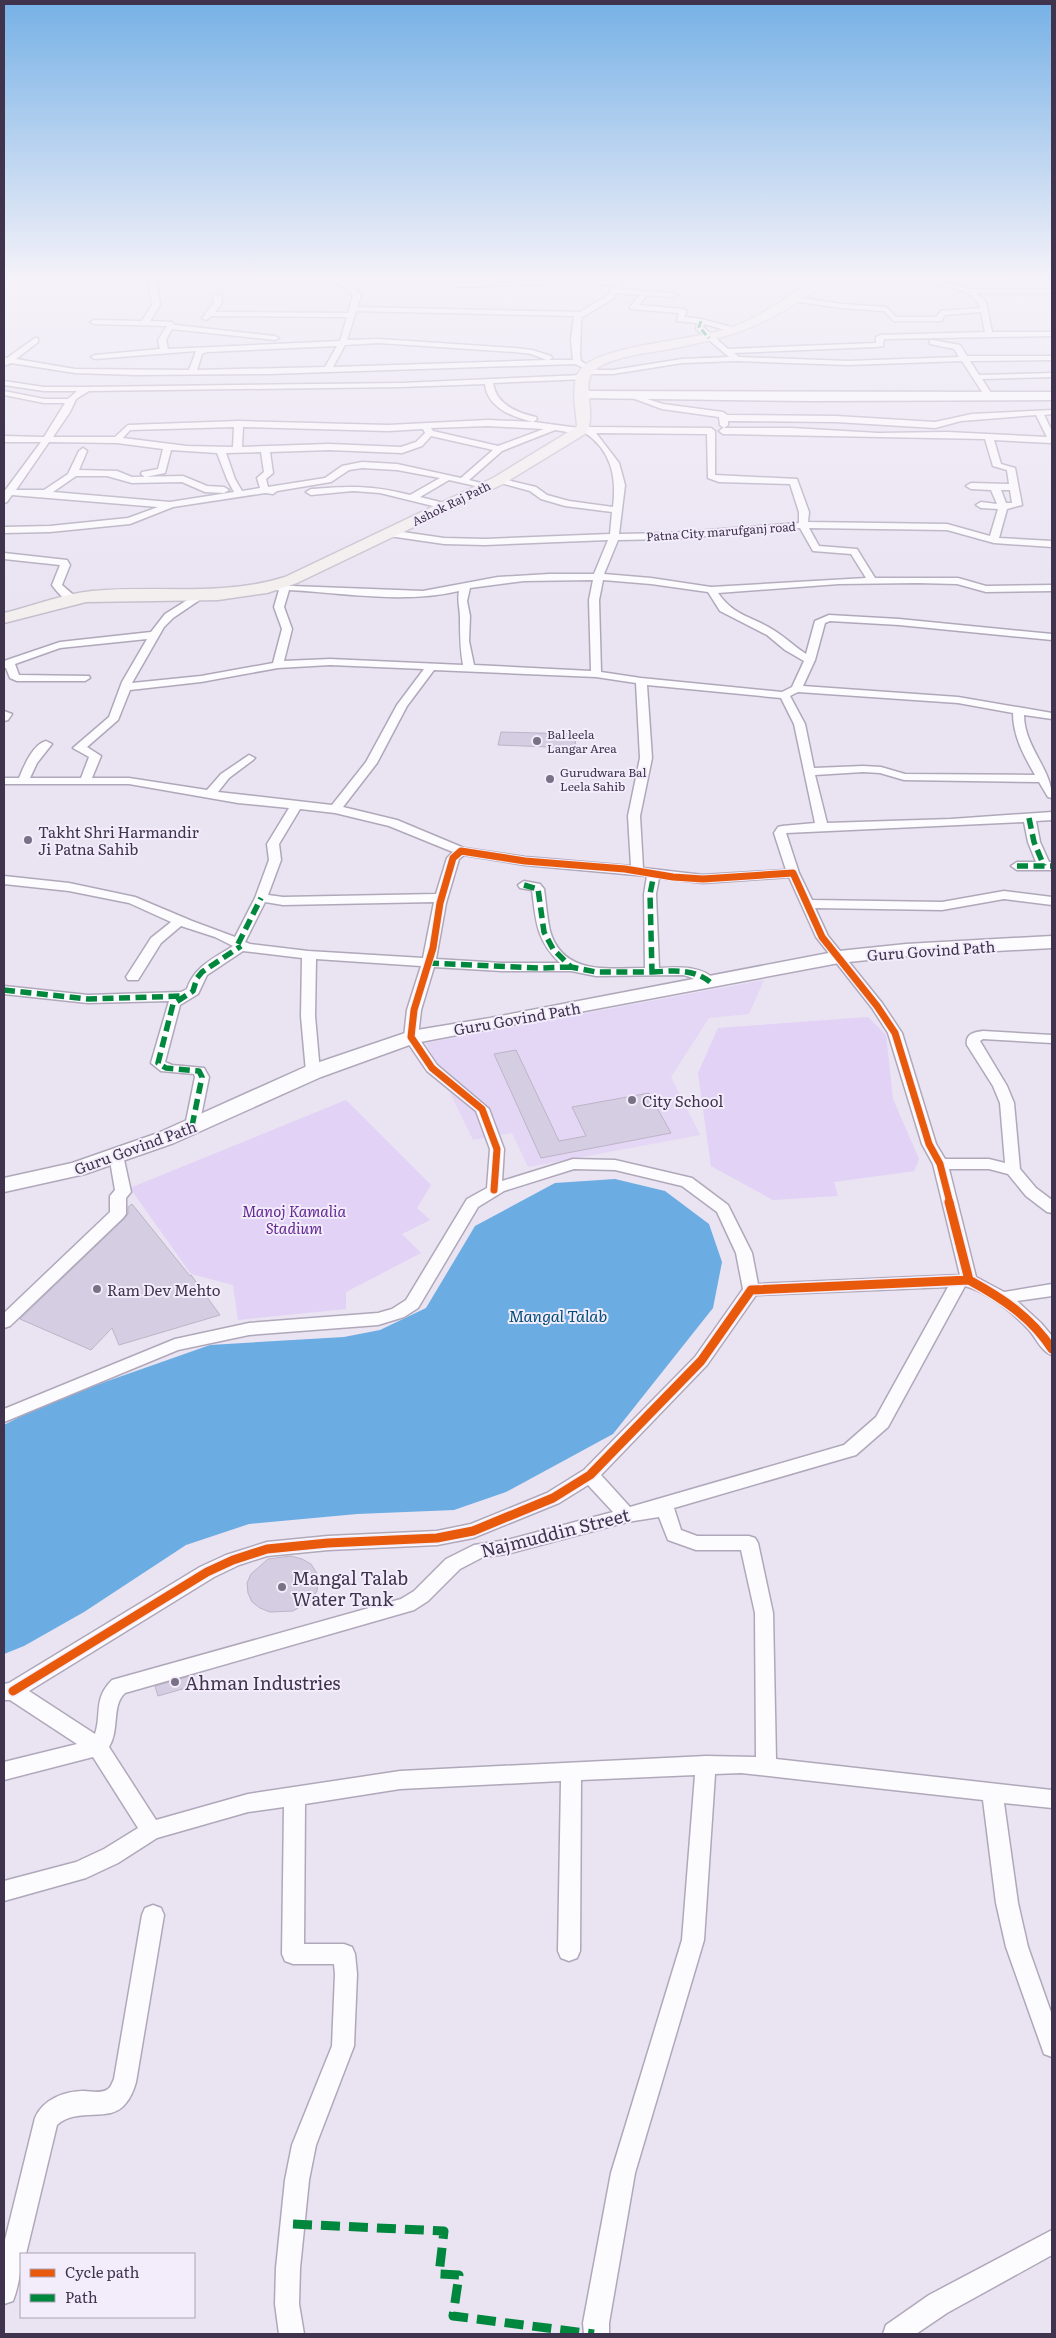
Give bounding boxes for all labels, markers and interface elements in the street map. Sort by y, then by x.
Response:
street label: Ashok Raj Path [409,476,494,530]
street label: Patna City marufganj road [646,517,797,545]
place label: Bal leela Langar Area [547,725,617,757]
marker: Bal leela Langar Area [531,735,543,747]
place label: Gurudwara Bal Leela Sahib [560,763,647,795]
marker: Gurudwara Bal Leela Sahib [544,773,556,785]
place label: Takht Shri Harmandir Ji Patna Sahib [38,820,199,860]
marker: Takht Shri Harmandir Ji Patna Sahib [22,834,34,846]
street label: Guru Govind Path [866,934,996,966]
street label: Guru Govind Path [452,995,582,1041]
place label: City School [642,1089,723,1112]
marker: City School [626,1094,638,1106]
street label: Guru Govind Path [71,1114,199,1180]
park label: Manoj Kamalia Stadium [242,1199,346,1239]
place label: Ram Dev Mehto [107,1278,221,1301]
marker: Ram Dev Mehto [91,1283,103,1295]
water label: Mangal Talab [509,1303,607,1327]
street label: Najmuddin Street [478,1500,633,1564]
place label: Mangal Talab Water Tank [292,1564,408,1612]
marker: Mangal Talab Water Tank [276,1581,288,1593]
place label: Ahman Industries [185,1669,340,1696]
marker: Ahman Industries [169,1676,181,1688]
legend [20,2253,195,2318]
text: Cycle path [65,2260,140,2283]
text: Path [65,2285,98,2308]

